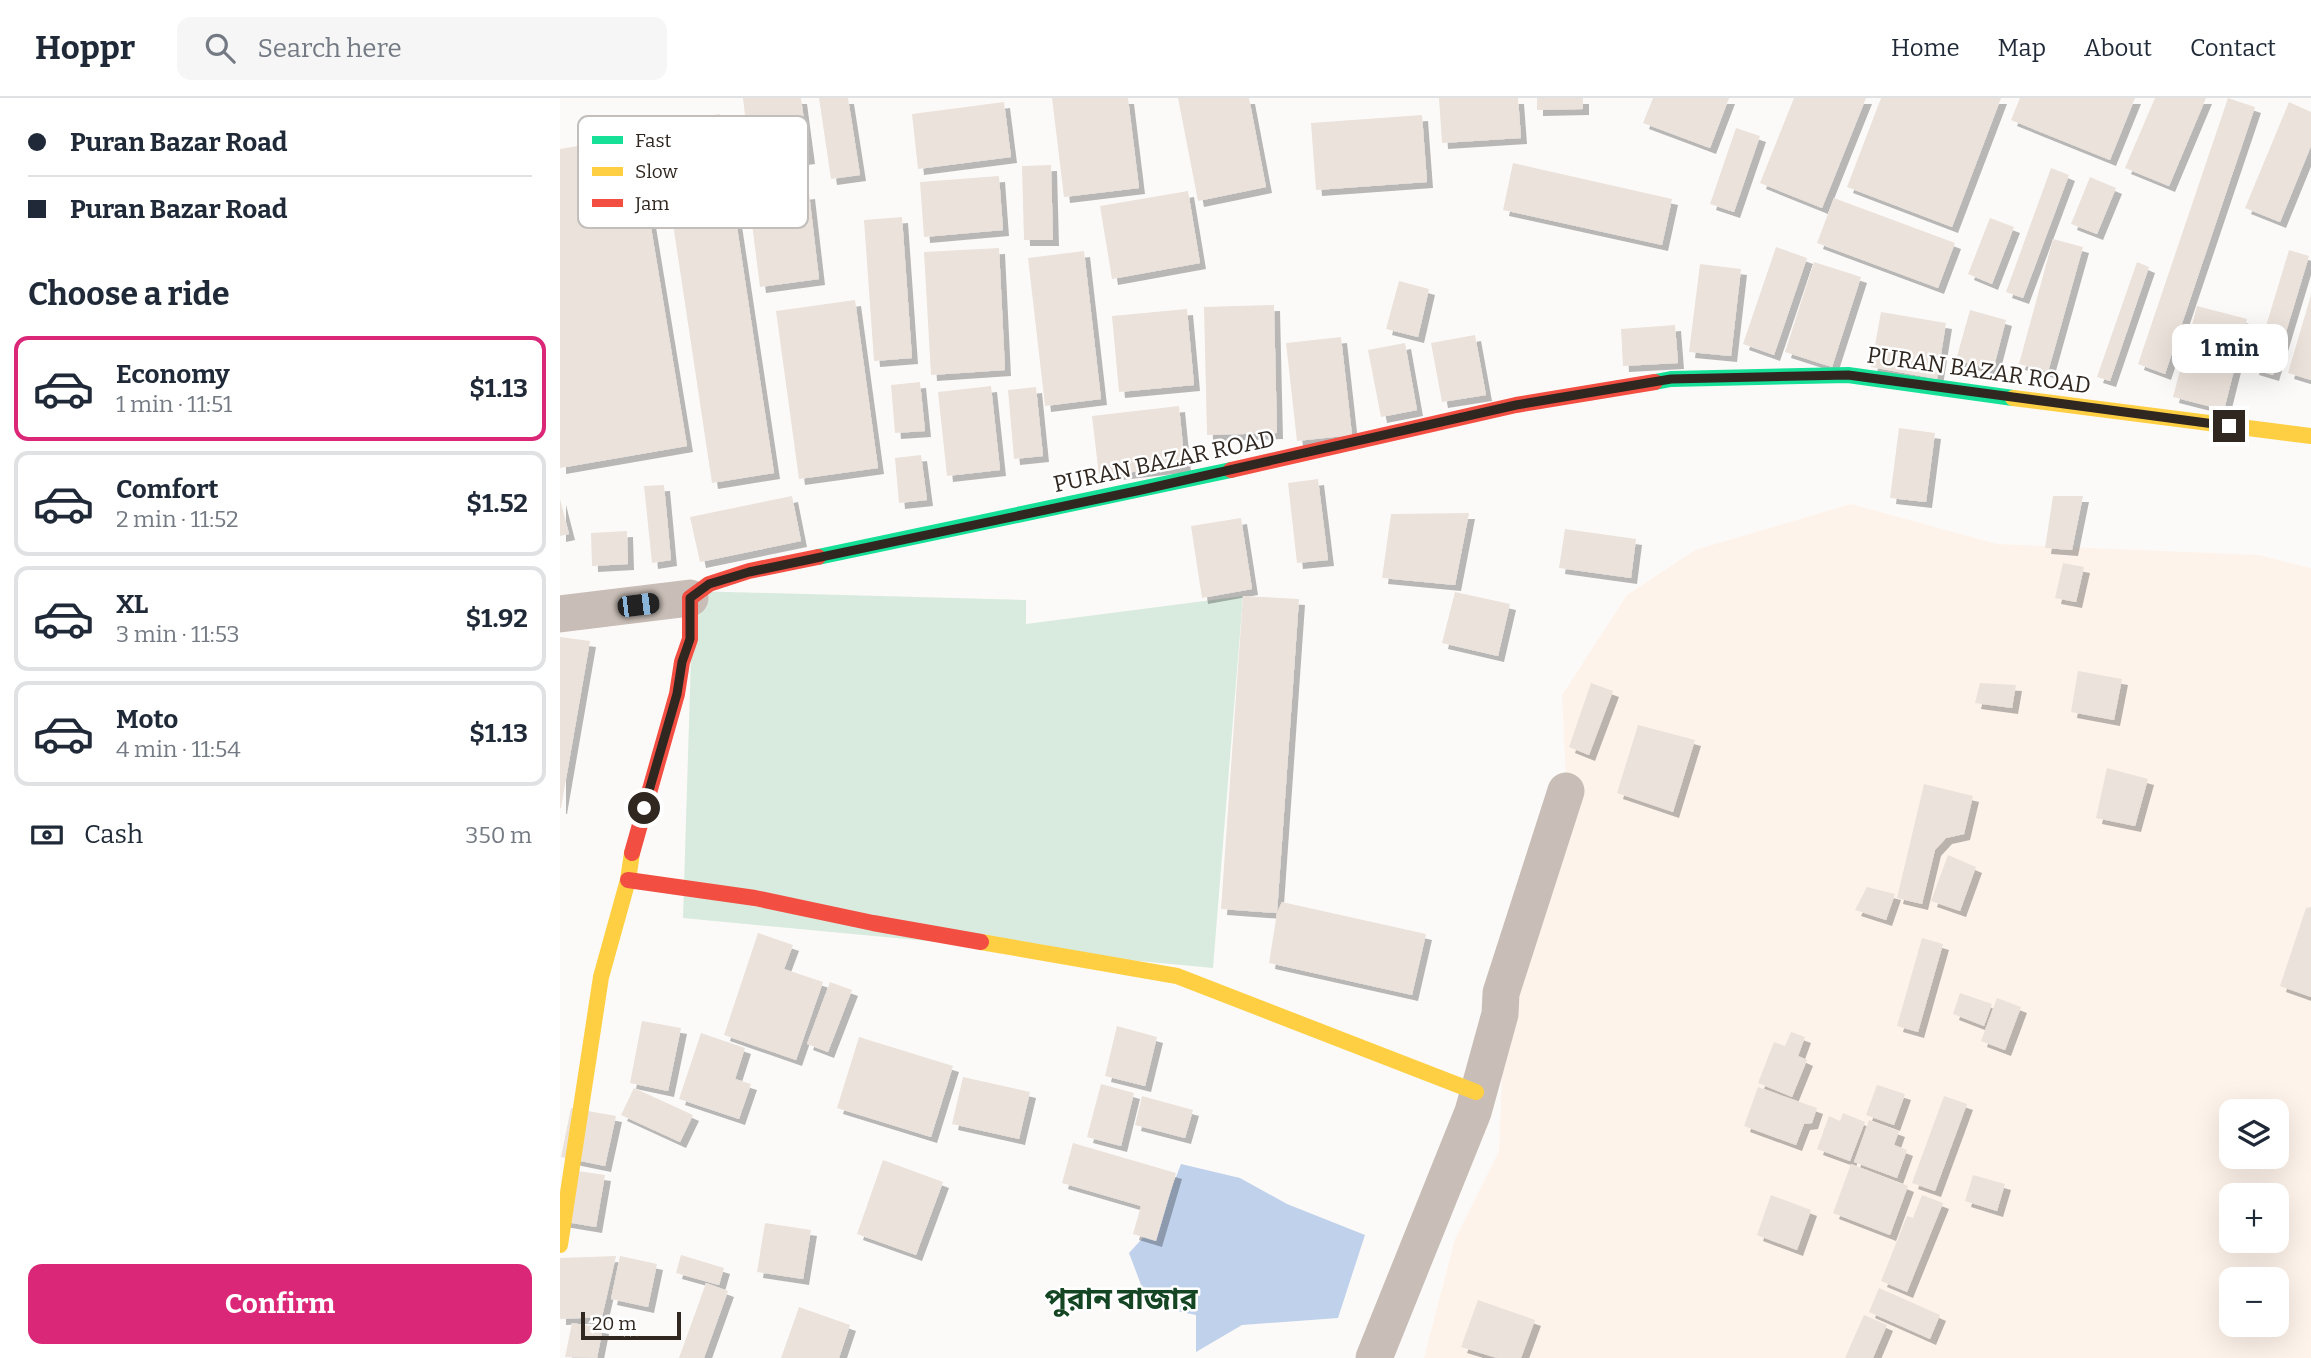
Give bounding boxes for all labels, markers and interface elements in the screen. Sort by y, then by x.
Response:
search box [177,17,667,80]
text: Hoppr [35,28,135,68]
icon: search [201,29,239,67]
text: Search here [257,33,402,64]
text: Home [1891,34,1960,62]
text: Map [1998,34,2046,62]
text: About [2084,34,2152,62]
text: Contact [2190,34,2276,62]
legend [578,116,808,228]
text: Puran Bazar Road [70,127,287,158]
text: Fast [635,129,672,152]
text: Slow [635,160,678,183]
text: Jam [634,192,669,215]
text: Puran Bazar Road [70,194,287,225]
text: Choose a ride [28,275,229,313]
callout: 1 min [2171,324,2287,374]
text: 1 min [2201,334,2259,362]
street label: PURAN BAZAR ROAD [1865,340,2093,400]
icon: car [32,357,95,420]
text: Economy [116,359,230,390]
text: $1.13 [469,373,528,404]
text: 1 min · 11:51 [116,390,232,418]
route end [2213,410,2245,442]
street label: PURAN BAZAR ROAD [1051,424,1277,498]
icon: car [32,472,95,535]
text: Comfort [116,474,219,505]
text: $1.52 [466,488,528,519]
text: 2 min · 11:52 [116,505,238,533]
icon: car [32,587,95,650]
text: XL [116,589,148,620]
car [616,592,661,618]
text: $1.92 [465,603,528,634]
text: 3 min · 11:53 [116,620,240,648]
icon: car [32,702,95,765]
text: Moto [116,704,178,735]
text: $1.13 [469,718,528,749]
text: 4 min · 11:54 [116,735,241,763]
route start [628,792,660,824]
icon: cash [28,816,66,854]
text: Cash [84,819,143,850]
text: 350 m [465,821,532,849]
map controls [2219,1099,2289,1337]
button: layers [2219,1099,2289,1169]
button: + [2219,1183,2289,1253]
button: Confirm [28,1264,532,1344]
button: − [2219,1267,2289,1337]
district label: পুরান বাজার [1044,1281,1198,1317]
scale bar [581,1309,681,1341]
text: 20 m [592,1312,636,1335]

